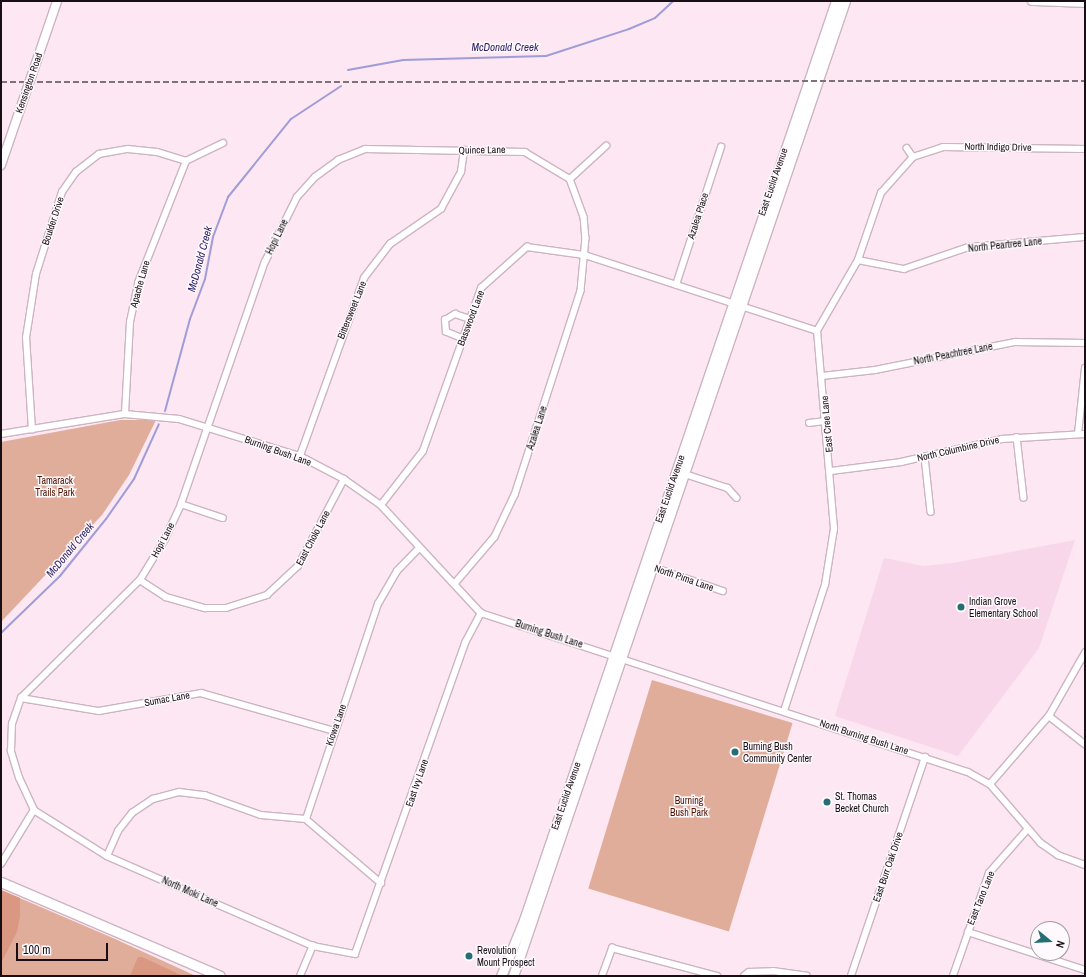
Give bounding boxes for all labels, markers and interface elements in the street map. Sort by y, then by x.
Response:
water label: McDonald Creek [471,40,539,54]
street label: Kensington Road [13,51,45,115]
street label: North Indigo Drive [964,140,1032,154]
street label: Quince Lane [458,144,506,156]
street label: East Euclid Avenue [756,146,790,218]
street label: Azalea Place [685,191,711,241]
street label: Boulder Drive [40,195,66,247]
street label: Hopi Lane [263,217,291,257]
water label: McDonald Creek [185,225,215,293]
street label: North Peartree Lane [967,235,1043,255]
street label: Apache Lane [128,259,152,309]
street label: Bittersweet Lane [335,279,369,341]
street label: Basswood Lane [455,289,487,347]
street label: North Peachtree Lane [912,340,994,368]
street label: East Cree Lane [819,395,835,453]
street label: Azalea Lane [524,404,550,452]
street label: Burning Bush Lane [243,433,313,469]
street label: North Columbine Drive [916,434,1000,464]
street label: East Euclid Avenue [653,453,687,525]
park label: Tamarack Trails Park [35,474,75,498]
street label: East Cholo Lane [293,508,333,568]
water label: McDonald Creek [43,520,97,580]
street label: Hopi Lane [149,520,177,560]
street label: North Pima Lane [653,562,715,594]
place label: Indian Grove Elementary School [969,595,1038,618]
marker: Indian Grove Elementary School [956,602,966,612]
street label: Burning Bush Lane [514,617,584,651]
street label: Sumac Lane [143,689,191,709]
street label: Kiowa Lane [323,703,349,747]
street label: North Burning Bush Lane [818,717,910,757]
place label: Burning Bush Community Center [743,740,812,764]
marker: Burning Bush Community Center [730,747,740,757]
street label: East Ivy Lane [403,758,431,808]
street label: East Euclid Avenue [549,760,583,832]
place label: St. Thomas Becket Church [835,790,889,814]
park label: Burning Bush Park [670,794,708,818]
marker: St. Thomas Becket Church [822,797,832,807]
street label: East Burr Oak Drive [870,830,906,904]
street label: East Tano Lane [965,869,997,927]
street label: North Moki Lane [160,874,220,910]
north arrow [1030,921,1070,961]
scale bar [18,935,110,961]
text: N [1053,939,1068,950]
text: 100 m [23,942,50,958]
place label: Revolution Mount Prospect [477,944,534,968]
marker: Revolution Mount Prospect [464,951,474,961]

